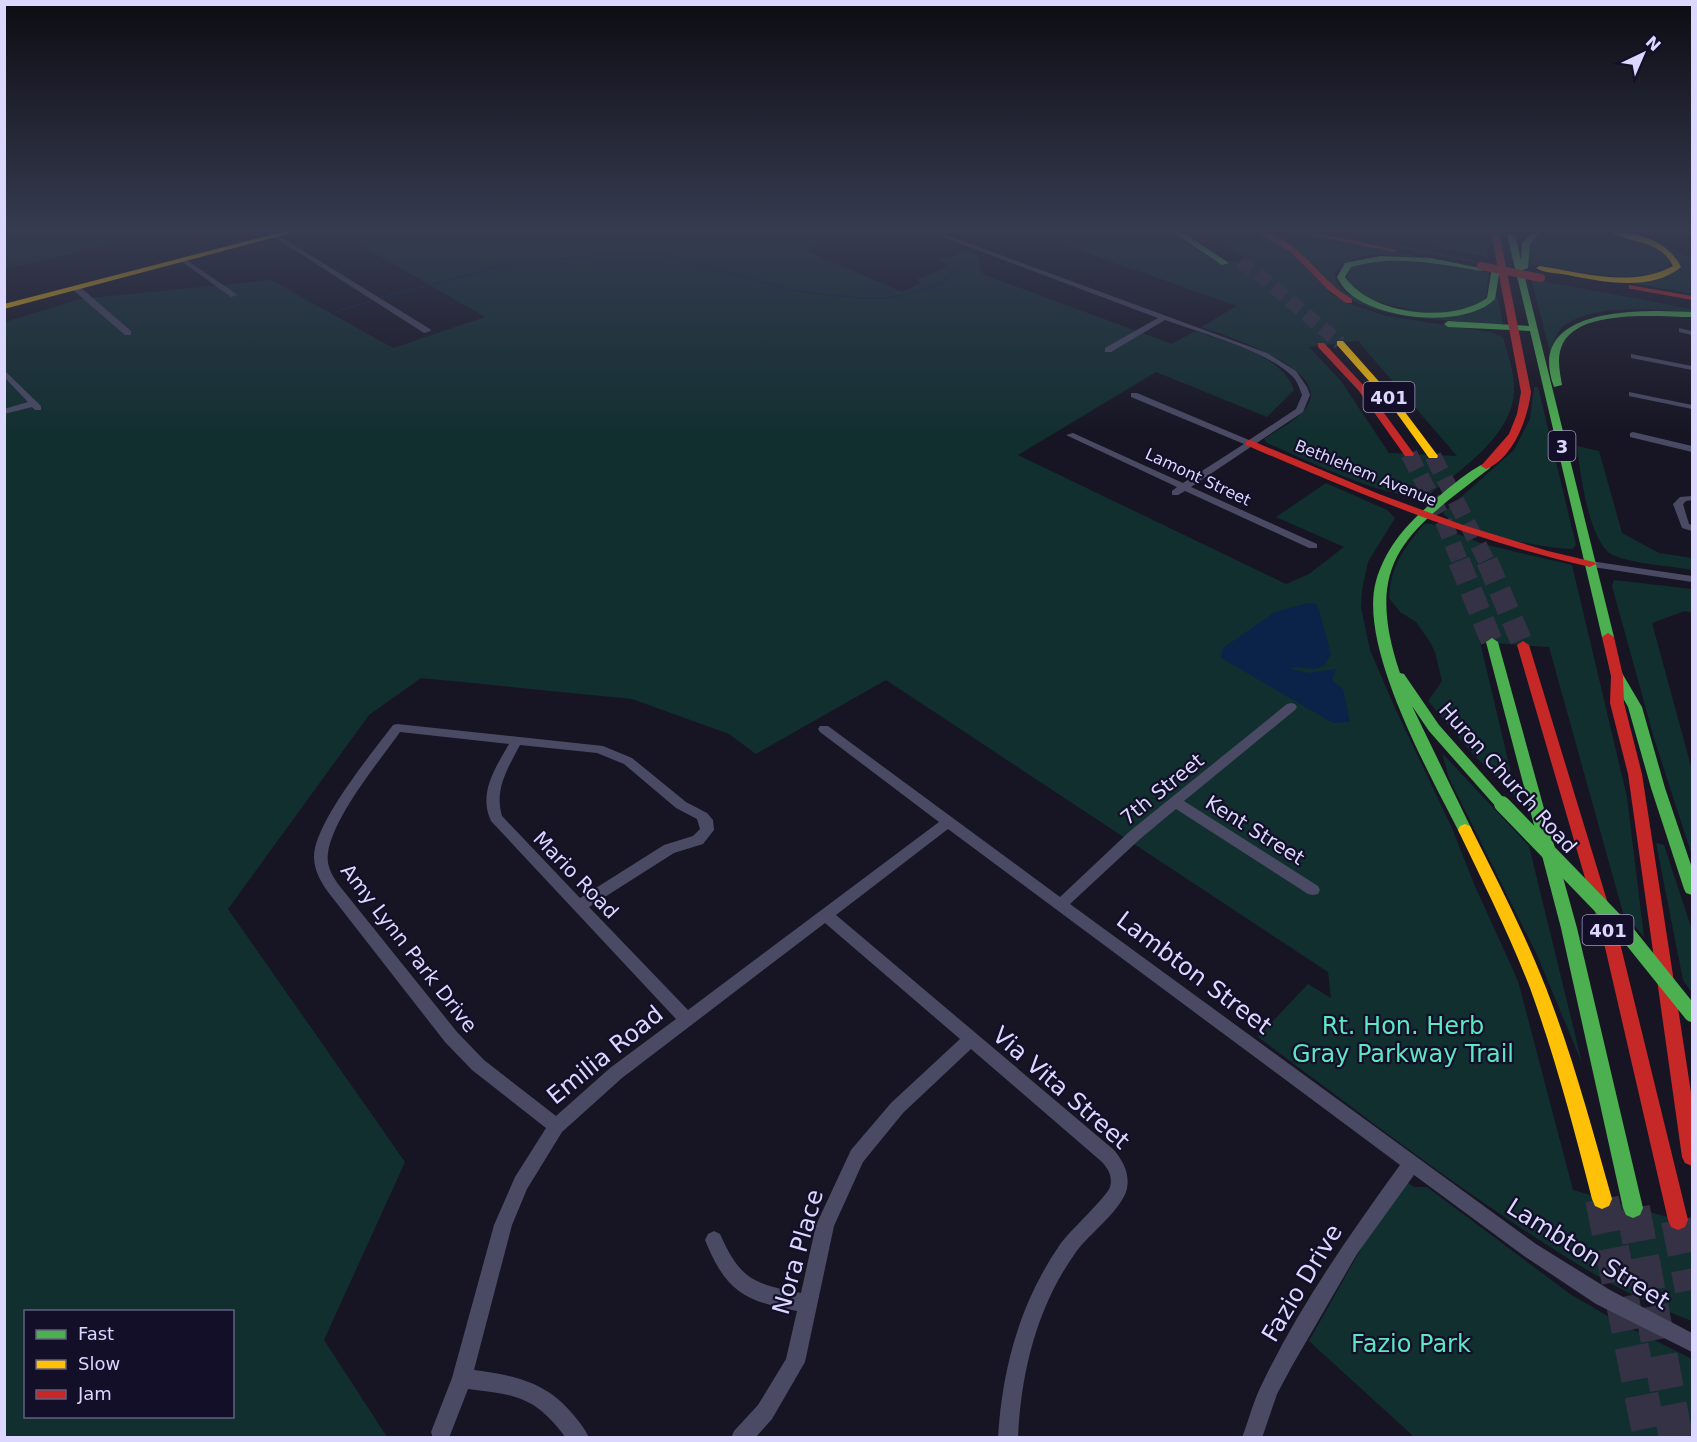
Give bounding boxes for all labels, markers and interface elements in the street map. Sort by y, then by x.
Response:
north arrow [1613,24,1673,84]
text: N [1642,32,1664,55]
road number: 401 [1364,382,1414,412]
road number: 3 [1548,431,1576,461]
street label: Bethlehem Avenue [1292,436,1440,510]
street label: Lamont Street [1142,444,1254,510]
street label: Huron Church Road [1434,698,1582,858]
street label: 7th Street [1115,748,1209,830]
street label: Kent Street [1201,790,1309,870]
street label: Mario Road [528,826,624,924]
street label: Amy Lynn Park Drive [336,859,482,1037]
street label: Lambton Street [1111,906,1277,1040]
road number: 401 [1582,915,1634,945]
street label: Emilia Road [541,1000,669,1110]
park label: Rt. Hon. Herb Gray Parkway Trail [1292,1012,1514,1068]
street label: Via Vita Street [987,1021,1135,1155]
street label: Nora Place [767,1186,829,1318]
street label: Lambton Street [1501,1193,1675,1315]
street label: Fazio Drive [1256,1219,1348,1347]
legend [24,1310,234,1418]
text: Fast [78,1323,114,1344]
park label: Fazio Park [1351,1330,1471,1358]
text: Slow [78,1353,120,1374]
text: Jam [77,1383,112,1404]

